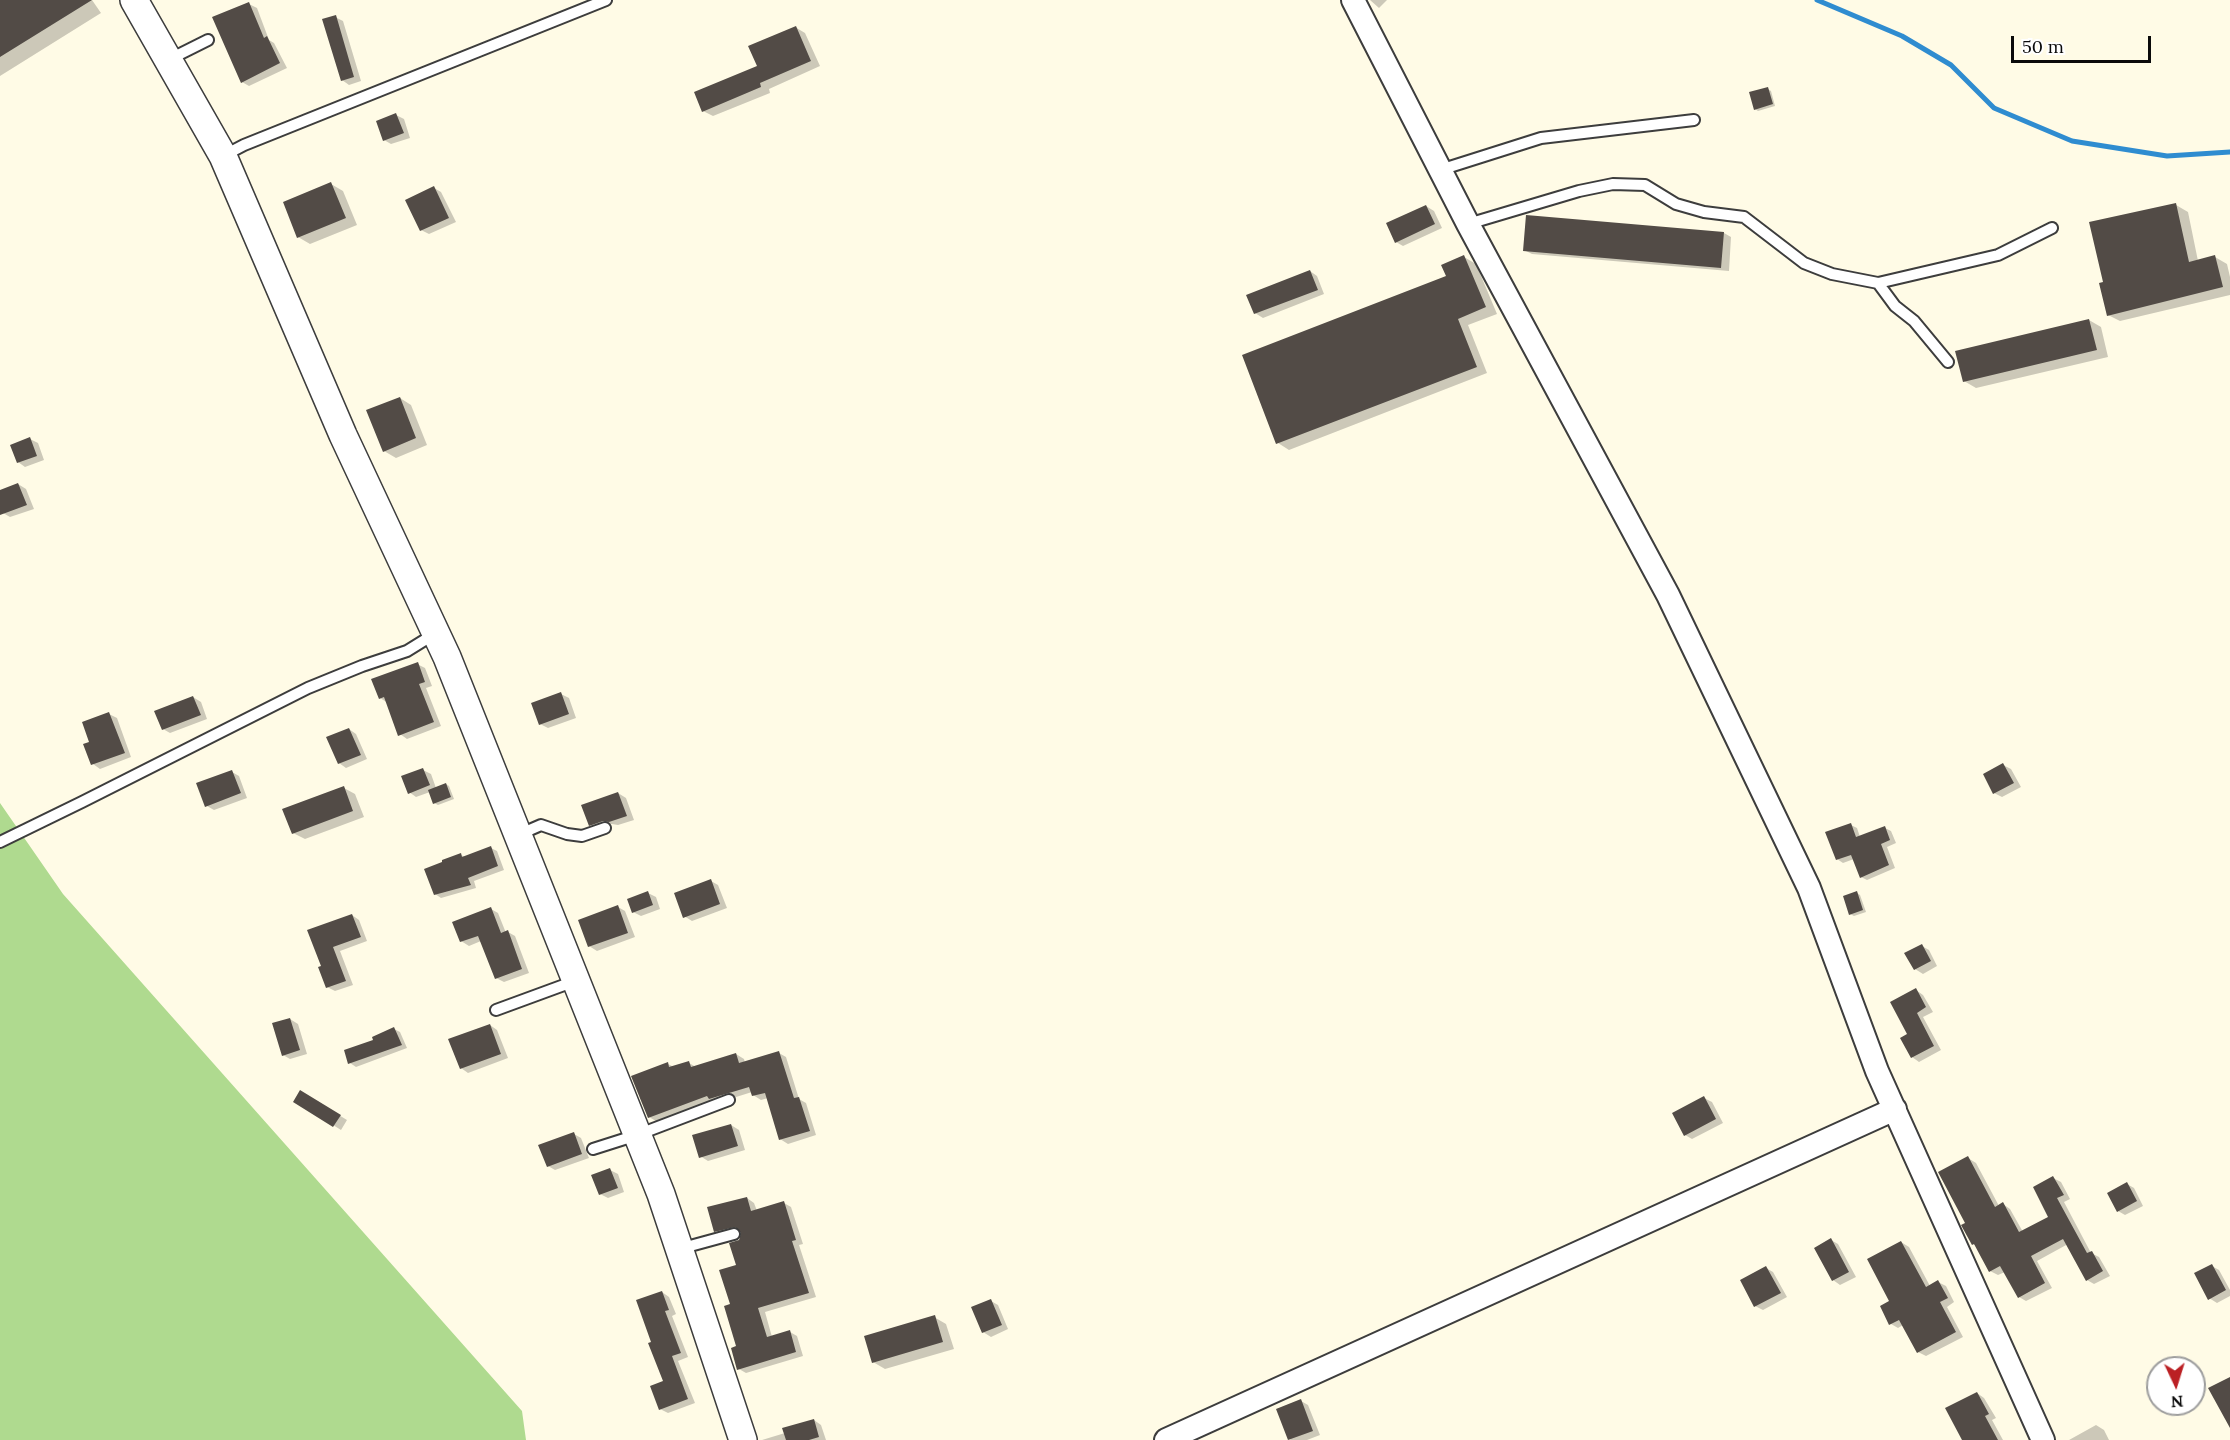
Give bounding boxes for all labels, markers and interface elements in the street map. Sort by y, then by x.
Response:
scale bar [2014,24,2154,62]
text: 50 m [2022,35,2064,58]
north arrow [2146,1356,2206,1416]
text: N [2170,1392,2184,1412]

